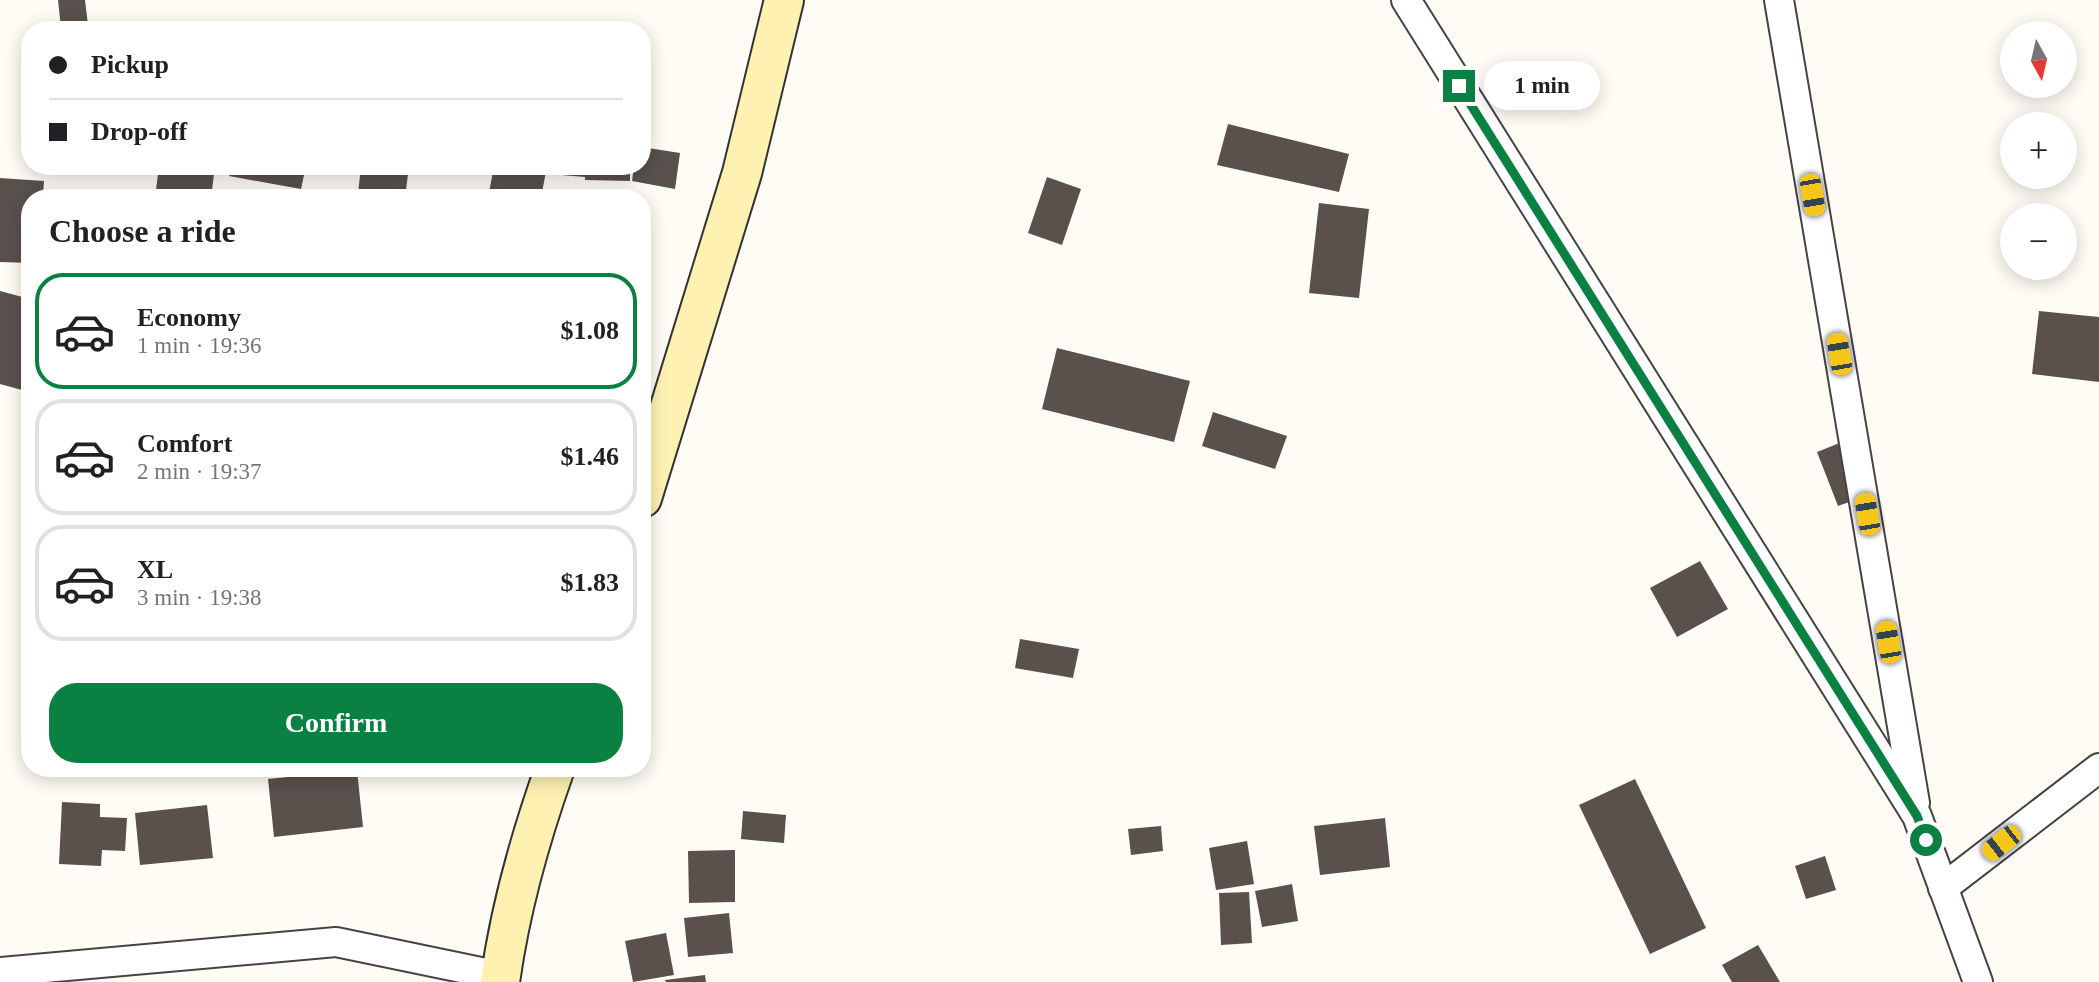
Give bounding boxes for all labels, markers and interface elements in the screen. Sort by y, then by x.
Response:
north arrow [2000,21,2077,98]
map controls [2000,21,2077,280]
text: Pickup [91,50,169,79]
callout: 1 min [1484,62,1599,110]
route end [1443,70,1475,102]
text: 1 min [1514,73,1570,98]
button: + [2000,112,2077,189]
text: Drop-off [91,117,187,146]
car [1799,172,1826,218]
button: − [2000,203,2077,280]
text: Choose a ride [49,213,236,249]
icon: car [53,300,116,363]
text: Economy [137,303,241,332]
text: $1.08 [561,316,619,345]
car [1826,331,1853,377]
text: 1 min · 19:36 [137,333,262,358]
icon: car [53,426,116,489]
text: Comfort [137,429,232,458]
text: $1.46 [561,442,619,471]
text: 2 min · 19:37 [137,459,262,484]
car [1854,491,1881,537]
icon: car [53,552,116,615]
text: XL [137,555,173,584]
text: $1.83 [561,568,619,597]
text: 3 min · 19:38 [137,585,262,610]
car [1875,619,1902,665]
button: Confirm [49,683,623,763]
car [1978,822,2025,864]
route start [1910,824,1942,856]

